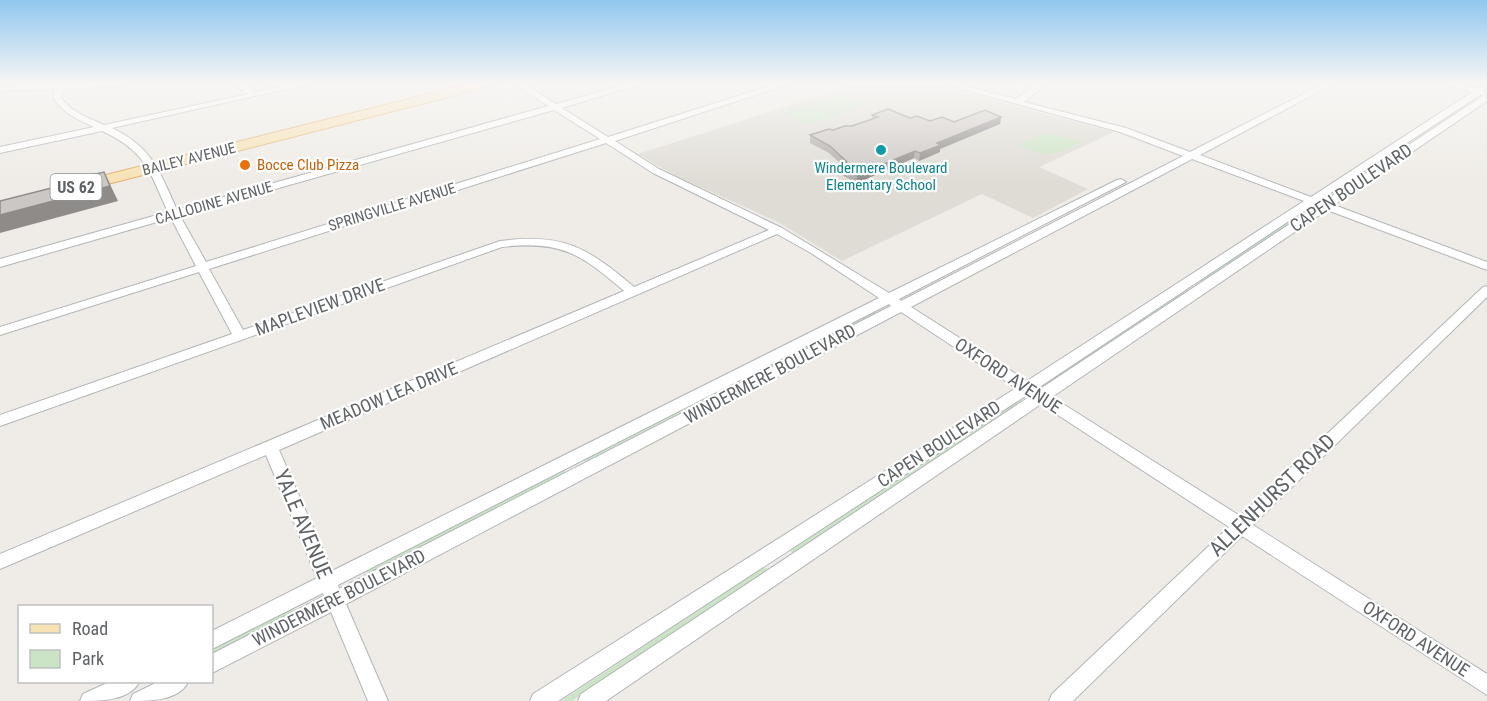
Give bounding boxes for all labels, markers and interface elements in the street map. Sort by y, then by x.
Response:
street label: BAILEY AVENUE [140,139,238,179]
street label: CAPEN BOULEVARD [1286,139,1416,236]
marker: Windermere Boulevard Elementary School [874,143,888,157]
place label: Bocce Club Pizza [257,156,359,174]
marker: Bocce Club Pizza [238,158,252,172]
place label: Windermere Boulevard Elementary School [814,159,948,194]
road number: US 62 [50,174,101,200]
street label: CALLODINE AVENUE [153,178,275,228]
street label: SPRINGVILLE AVENUE [326,179,458,235]
street label: MAPLEVIEW DRIVE [252,273,388,340]
street label: WINDERMERE BOULEVARD [680,319,859,428]
street label: OXFORD AVENUE [951,333,1066,418]
street label: MEADOW LEA DRIVE [317,357,461,434]
street label: CAPEN BOULEVARD [873,396,1004,491]
street label: ALLENHURST ROAD [1204,429,1340,561]
street label: YALE AVENUE [269,466,337,582]
street label: WINDERMERE BOULEVARD [249,545,429,650]
street label: OXFORD AVENUE [1359,596,1474,681]
legend [18,605,213,683]
text: Road [72,618,108,639]
text: Park [72,648,104,669]

